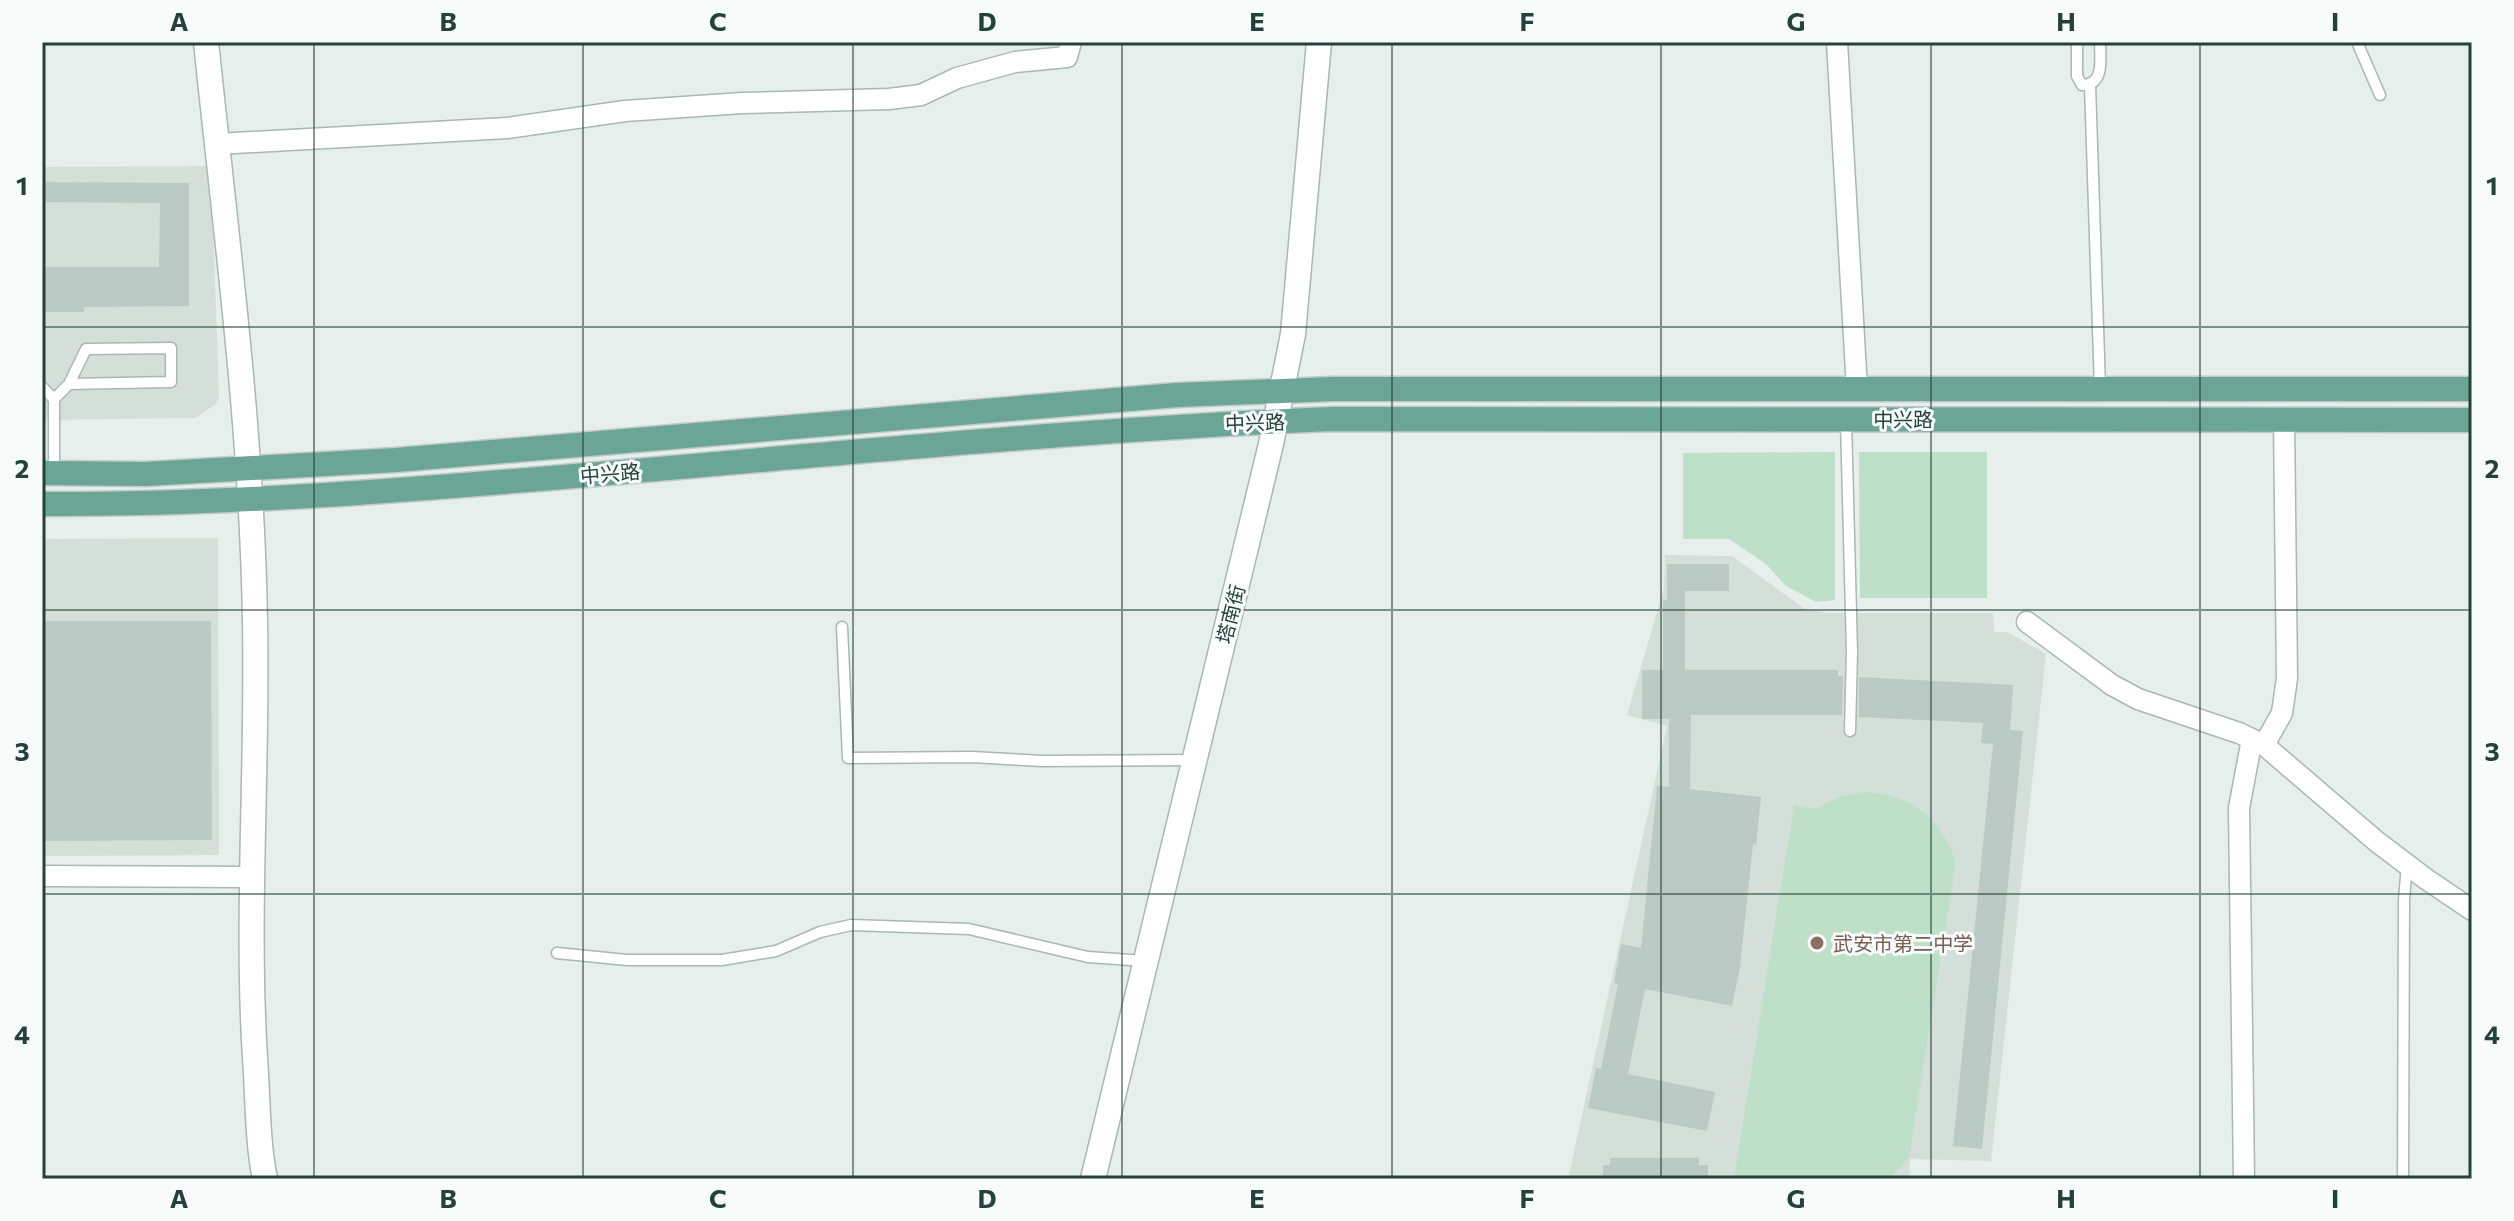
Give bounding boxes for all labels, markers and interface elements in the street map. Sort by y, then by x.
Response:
text: A [170,5,189,36]
text: B [439,5,457,36]
text: C [709,5,727,36]
text: D [977,5,997,36]
text: E [1249,5,1265,36]
text: F [1519,5,1535,36]
text: G [1787,5,1805,36]
text: H [2056,5,2076,36]
text: I [2331,5,2339,36]
text: 1 [16,169,28,200]
text: 1 [2486,169,2498,200]
street label: 中兴路 [1873,407,1933,431]
street label: 中兴路 [1225,409,1285,435]
text: 2 [15,452,29,483]
text: 2 [2485,452,2499,483]
street label: 中兴路 [579,458,641,488]
street label: 塔南街 [1211,582,1249,646]
text: 3 [14,735,30,766]
text: 3 [2484,735,2500,766]
place label: 武安市第二中学 [1833,931,1973,955]
marker: 武安市第二中学 [1808,934,1826,952]
text: 4 [14,1018,30,1049]
text: 4 [2484,1018,2500,1049]
text: A [170,1182,189,1213]
text: B [439,1182,457,1213]
text: C [709,1182,727,1213]
text: D [977,1182,997,1213]
text: E [1249,1182,1265,1213]
text: F [1519,1182,1535,1213]
text: G [1787,1182,1805,1213]
text: H [2056,1182,2076,1213]
text: I [2331,1182,2339,1213]

